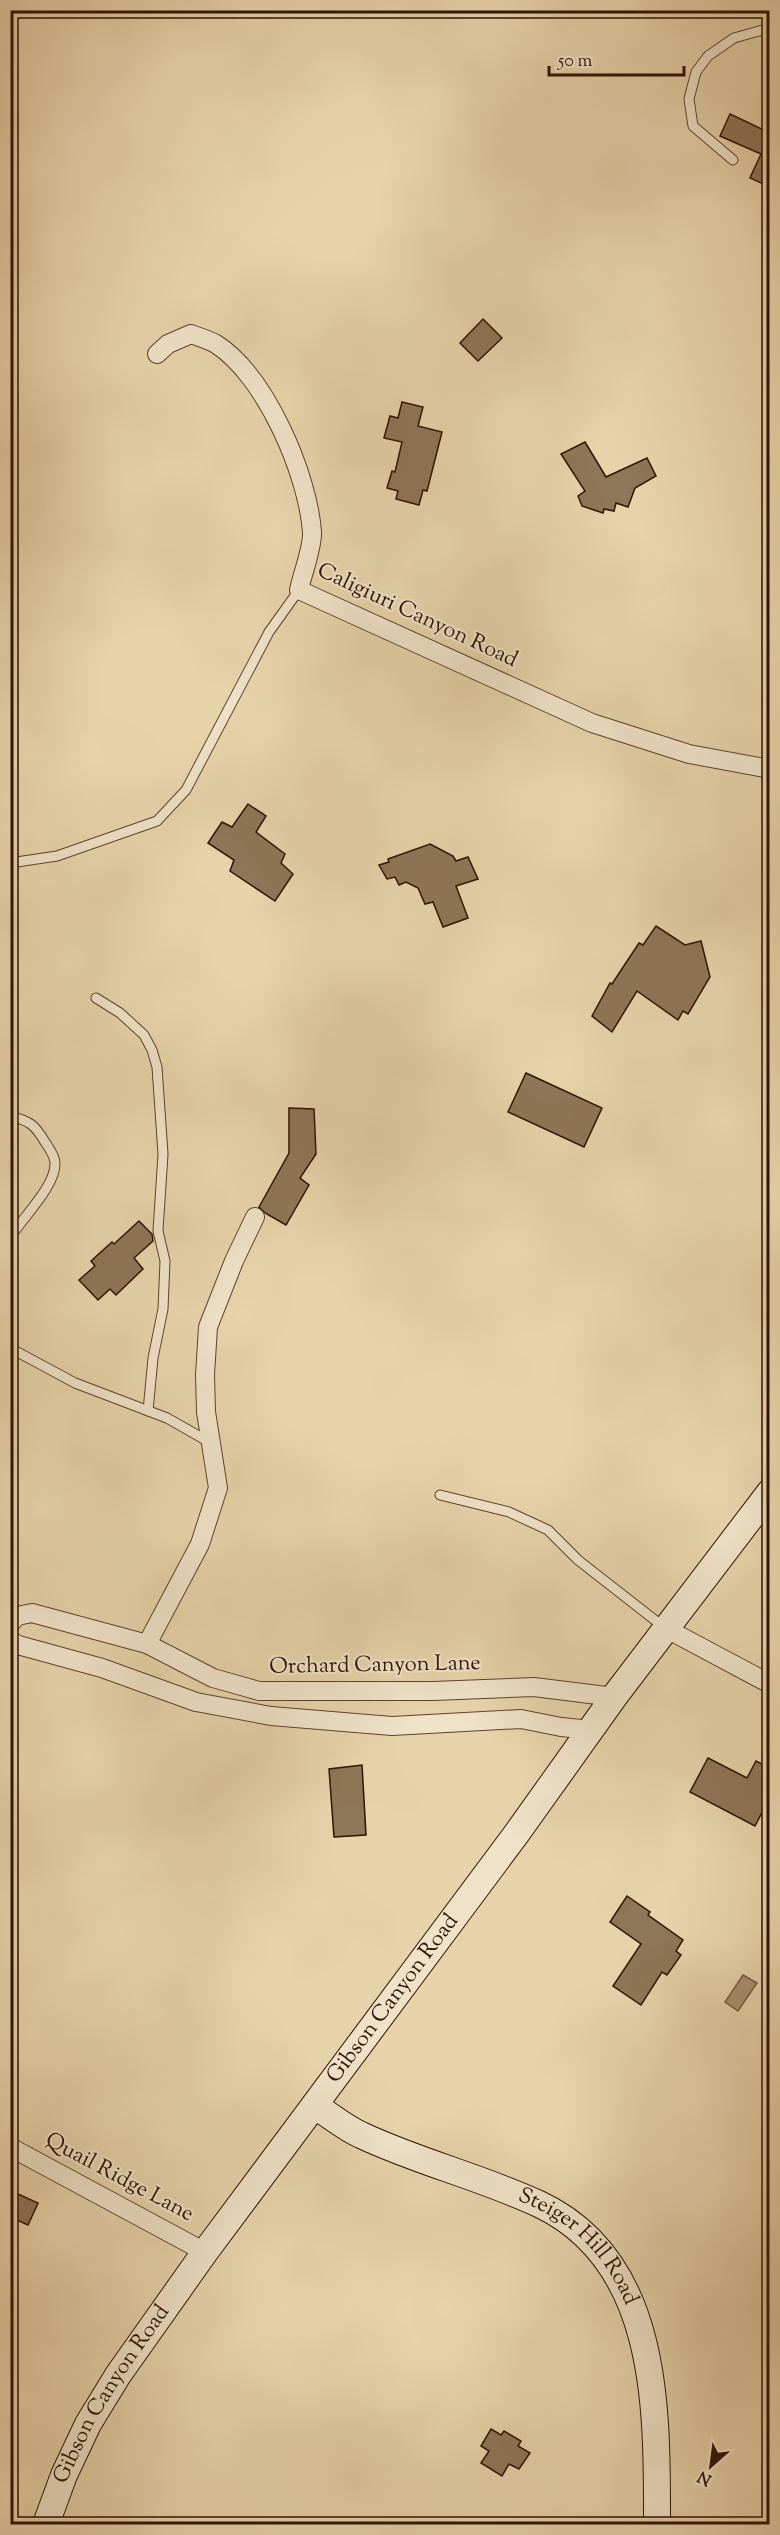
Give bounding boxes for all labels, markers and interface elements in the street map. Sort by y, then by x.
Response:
scale bar [549,39,684,77]
text: 50 m [557,49,593,75]
street label: Caligiuri Canyon Road [311,555,523,677]
street label: Orchard Canyon Lane [269,1648,481,1684]
street label: Gibson Canyon Road [319,1908,467,2091]
street label: Quail Ridge Lane [39,2125,199,2231]
street label: Steiger Hill Road [513,2180,646,2310]
street label: Gibson Canyon Road [46,2299,178,2489]
north arrow [681,2436,741,2496]
text: N [694,2464,716,2490]

